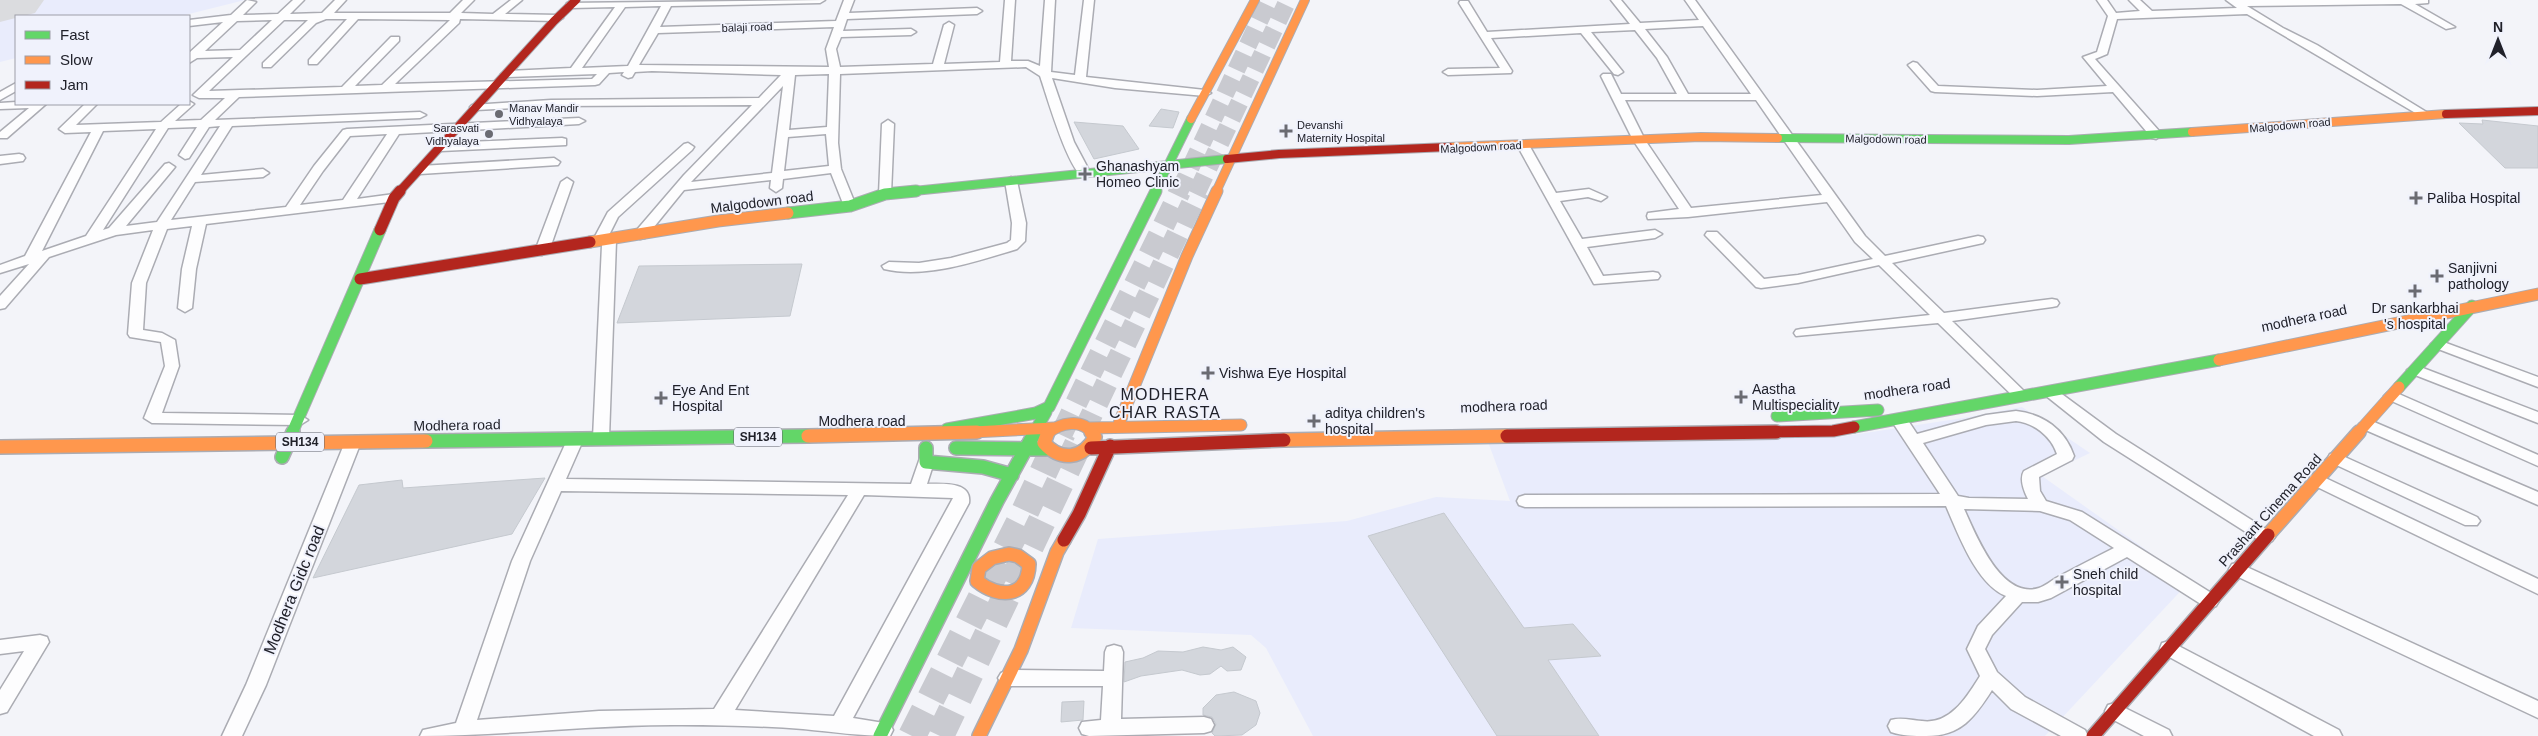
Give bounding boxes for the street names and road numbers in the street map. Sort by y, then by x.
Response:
street label: balaji road [721,20,773,34]
street label: Malgodown road [2249,115,2331,135]
street label: Malgodown road [1845,132,1927,146]
street label: Malgodown road [1440,139,1522,155]
street label: Malgodown road [710,188,814,216]
street label: modhera road [2260,301,2348,335]
street label: modhera road [1863,375,1951,403]
street label: modhera road [1460,396,1548,416]
street label: Modhera road [818,413,906,429]
street label: Modhera road [413,416,501,434]
road number: SH134 [734,428,782,447]
road number: SH134 [276,432,324,452]
street label: Prashant Cinema Road [2215,451,2325,569]
street label: Modhera Gidc road [260,523,328,657]

